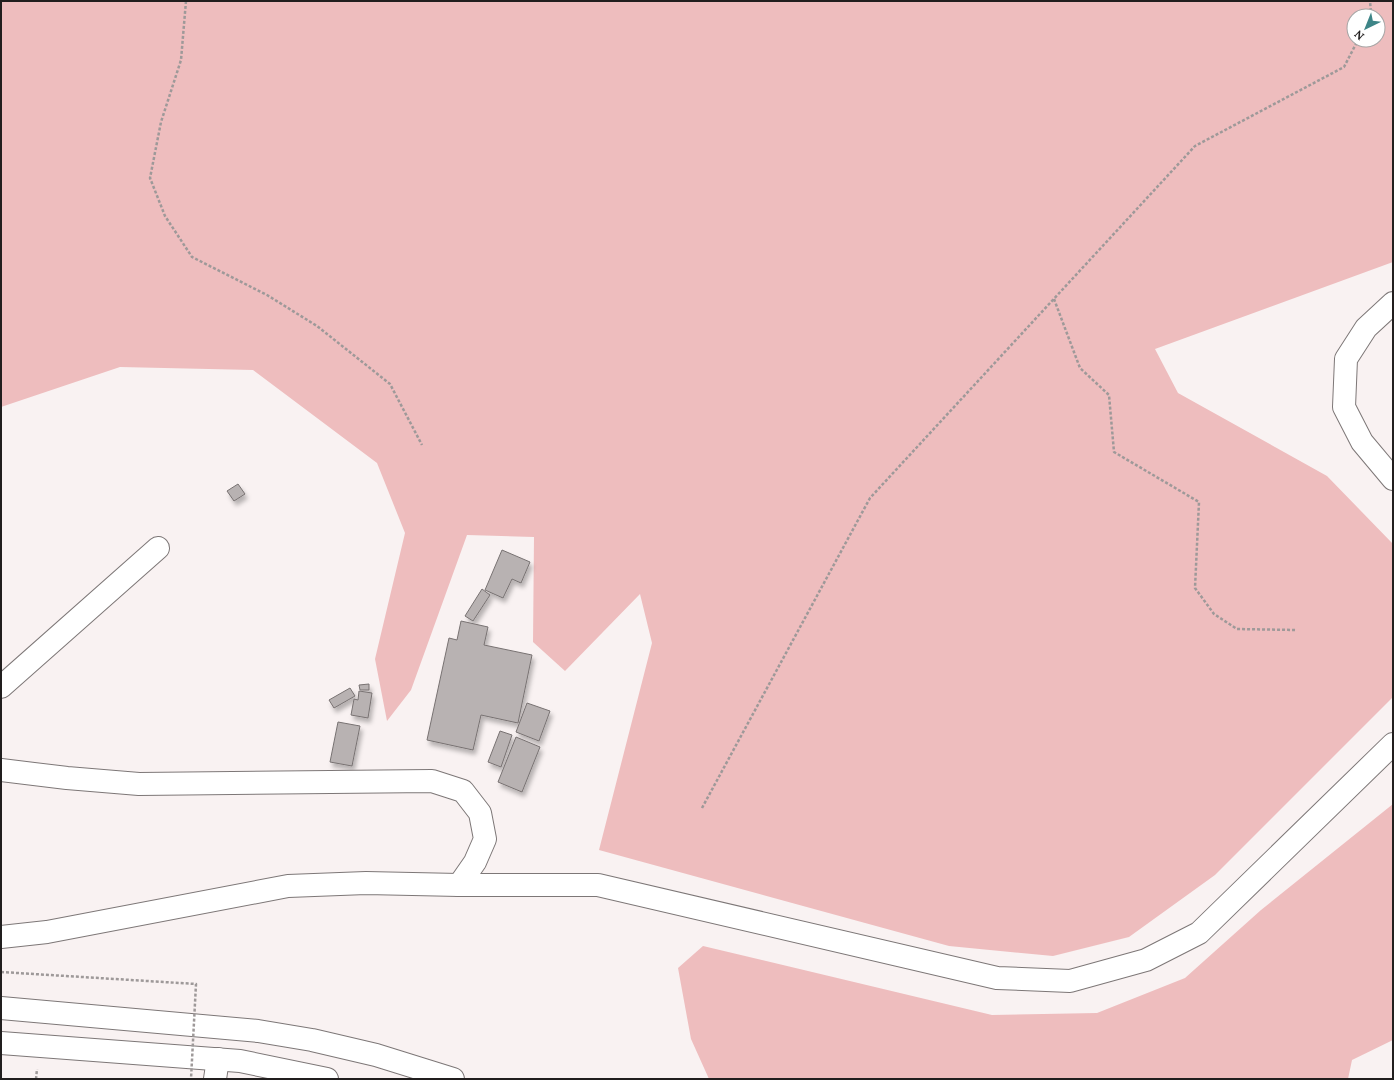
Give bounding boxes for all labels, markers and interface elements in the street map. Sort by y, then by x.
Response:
north arrow [1346,8,1386,48]
text: N [1351,27,1367,43]

